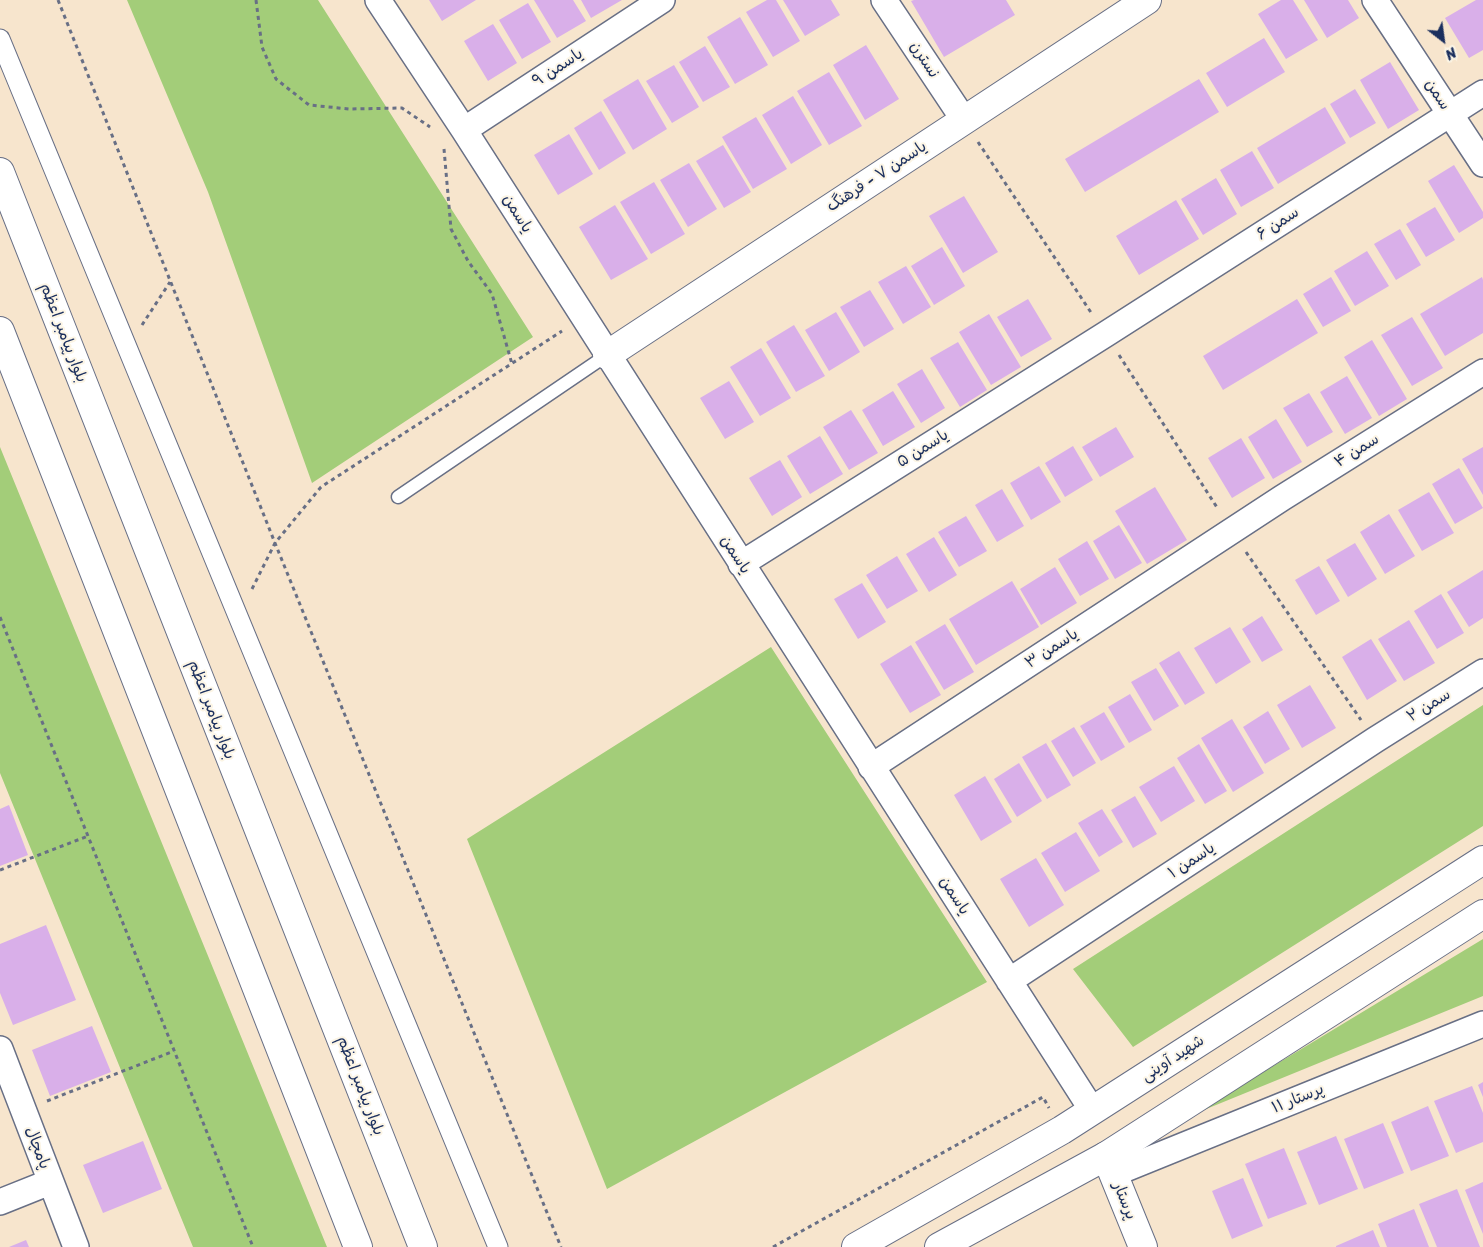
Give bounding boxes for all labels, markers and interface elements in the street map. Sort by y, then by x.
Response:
north arrow [1418,15,1468,65]
street label: نسترن [905,38,943,82]
text: N [1440,40,1461,67]
street label: یاسمن ۹ [529,45,587,91]
street label: سمن [1420,76,1454,114]
street label: یاسمن ۷ - فرهنگ [823,137,931,217]
street label: یاسمن [498,191,536,237]
street label: سمن ۶ [1253,203,1303,245]
street label: بلوار پیامبر اعظم [35,281,91,385]
street label: یاسمن ۵ [894,426,952,472]
street label: سمن ۴ [1331,430,1383,472]
street label: یاسمن [715,532,755,578]
street label: یاسمن ۳ [1022,625,1082,673]
street label: بلوار پیامبر اعظم [183,658,239,762]
street label: سمن ۲ [1404,685,1454,727]
street label: یاسمن ۱ [1165,839,1219,883]
street label: یاسمن [934,873,974,919]
street label: شهید آوینی [1138,1031,1208,1087]
street label: بلوار پیامبر اعظم [332,1034,388,1138]
street label: پرستار ۱۱ [1269,1080,1327,1118]
street label: پامچال [20,1124,54,1172]
street label: پرستار [1108,1179,1140,1223]

